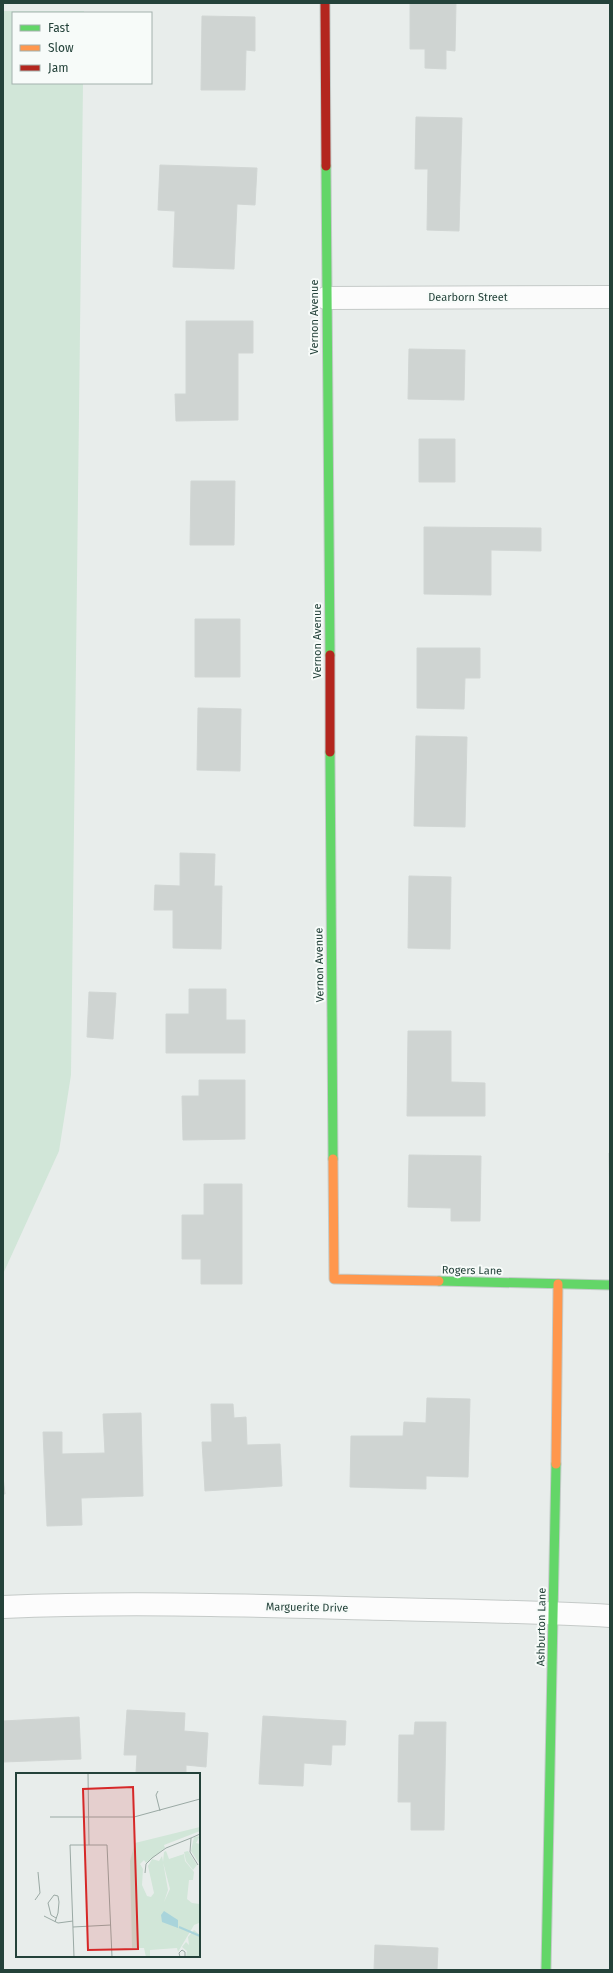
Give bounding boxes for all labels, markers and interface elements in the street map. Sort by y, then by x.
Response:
legend [12,12,152,84]
text: Fast [48,21,70,35]
text: Slow [48,41,74,55]
text: Jam [48,61,68,75]
street label: Vernon Avenue [308,280,321,354]
street label: Dearborn Street [428,291,508,304]
street label: Vernon Avenue [311,604,324,678]
street label: Vernon Avenue [312,927,327,1003]
street label: Rogers Lane [442,1263,502,1278]
street label: Ashburton Lane [534,1588,549,1666]
street label: Marguerite Drive [266,1600,348,1615]
inset map [16,1773,200,1957]

